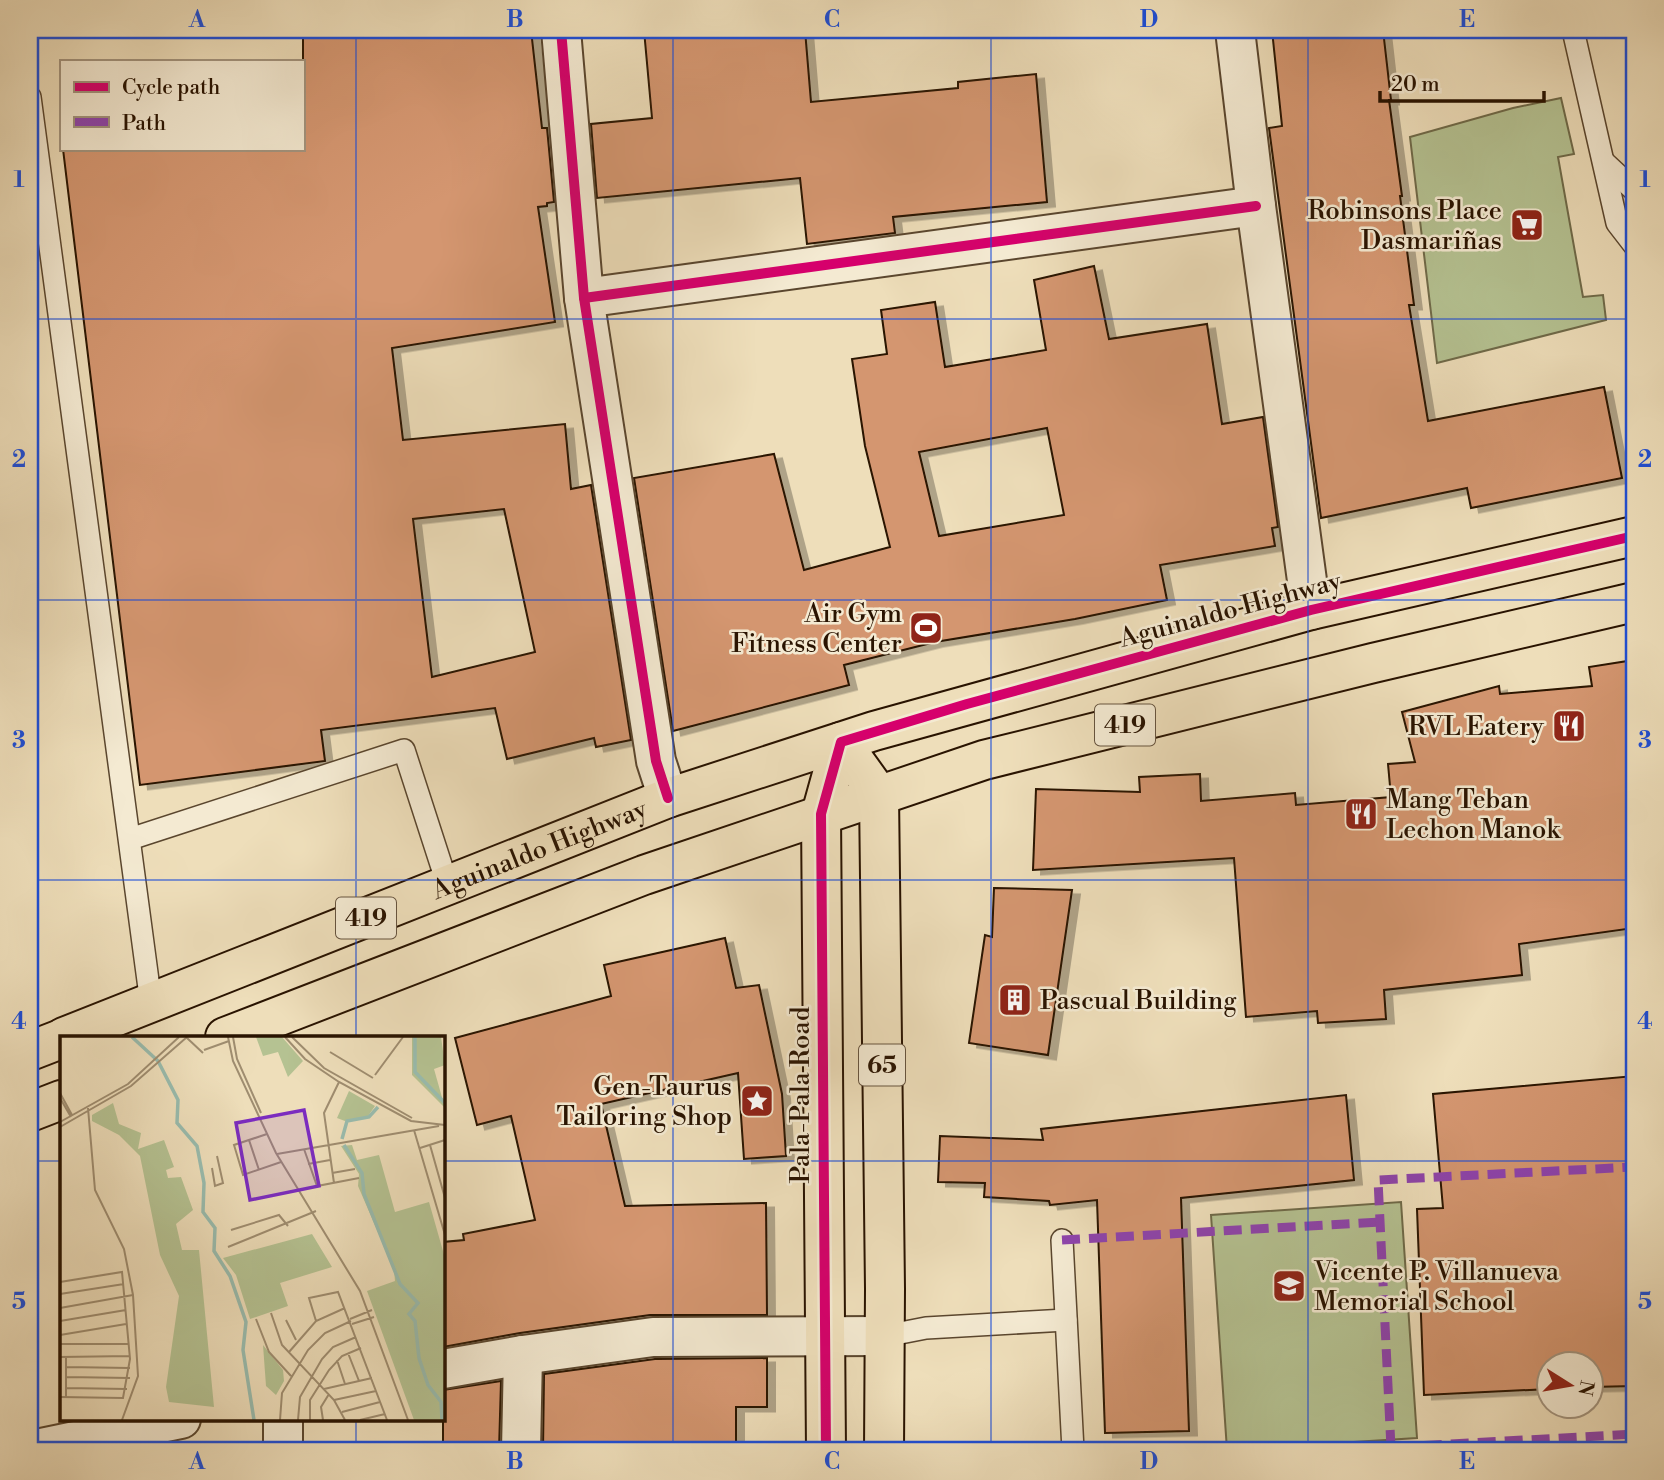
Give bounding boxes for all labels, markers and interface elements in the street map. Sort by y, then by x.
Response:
text: A [188,6,206,34]
text: B [506,6,524,34]
text: C [824,6,840,34]
text: D [1140,6,1158,34]
text: E [1459,6,1475,34]
legend [60,60,304,150]
scale bar [1380,60,1545,104]
text: 20 m [1391,72,1440,98]
text: Cycle path [122,75,221,101]
text: Path [122,111,167,137]
text: 1 [13,166,25,194]
text: 1 [1639,166,1651,194]
place label: Robinsons Place Dasmariñas [1308,195,1502,257]
supermarket icon: Robinsons Place Dasmariñas [1508,206,1546,244]
text: 2 [12,446,26,474]
text: 2 [1638,446,1652,474]
street label: Aguinaldo Highway [1115,565,1345,655]
place label: Air Gym Fitness Center [731,598,902,660]
sports icon: Air Gym Fitness Center [907,609,945,647]
road number: 419 [1095,704,1155,746]
restaurant icon: RVL Eatery [1550,707,1588,745]
place label: RVL Eatery [1408,711,1544,743]
text: 3 [12,727,26,755]
text: 3 [1638,727,1652,755]
place label: Mang Teban Lechon Manok [1386,784,1561,846]
street label: Aguinaldo Highway [426,793,652,907]
restaurant icon: Mang Teban Lechon Manok [1342,795,1380,833]
road number: 419 [336,898,396,938]
building icon: Pascual Building [996,981,1034,1019]
place label: Pascual Building [1040,985,1237,1017]
street label: Pala-Pala Road [785,1006,817,1183]
text: 4 [11,1008,27,1036]
text: 4 [1637,1008,1653,1036]
inset map [60,1036,444,1420]
road number: 65 [859,1044,905,1086]
place label: Gen-Taurus Tailoring Shop [556,1071,732,1133]
place icon: Gen-Taurus Tailoring Shop [738,1082,776,1120]
place label: Vicente P. Villanueva Memorial School [1313,1256,1560,1318]
school or university icon: Vicente P. Villanueva Memorial School [1270,1267,1308,1305]
text: 5 [12,1288,26,1316]
text: 5 [1638,1288,1652,1316]
north arrow [1534,1350,1604,1420]
text: N [1572,1378,1599,1398]
text: A [188,1448,206,1476]
text: B [506,1448,524,1476]
text: C [824,1448,840,1476]
text: D [1140,1448,1158,1476]
text: E [1459,1448,1475,1476]

